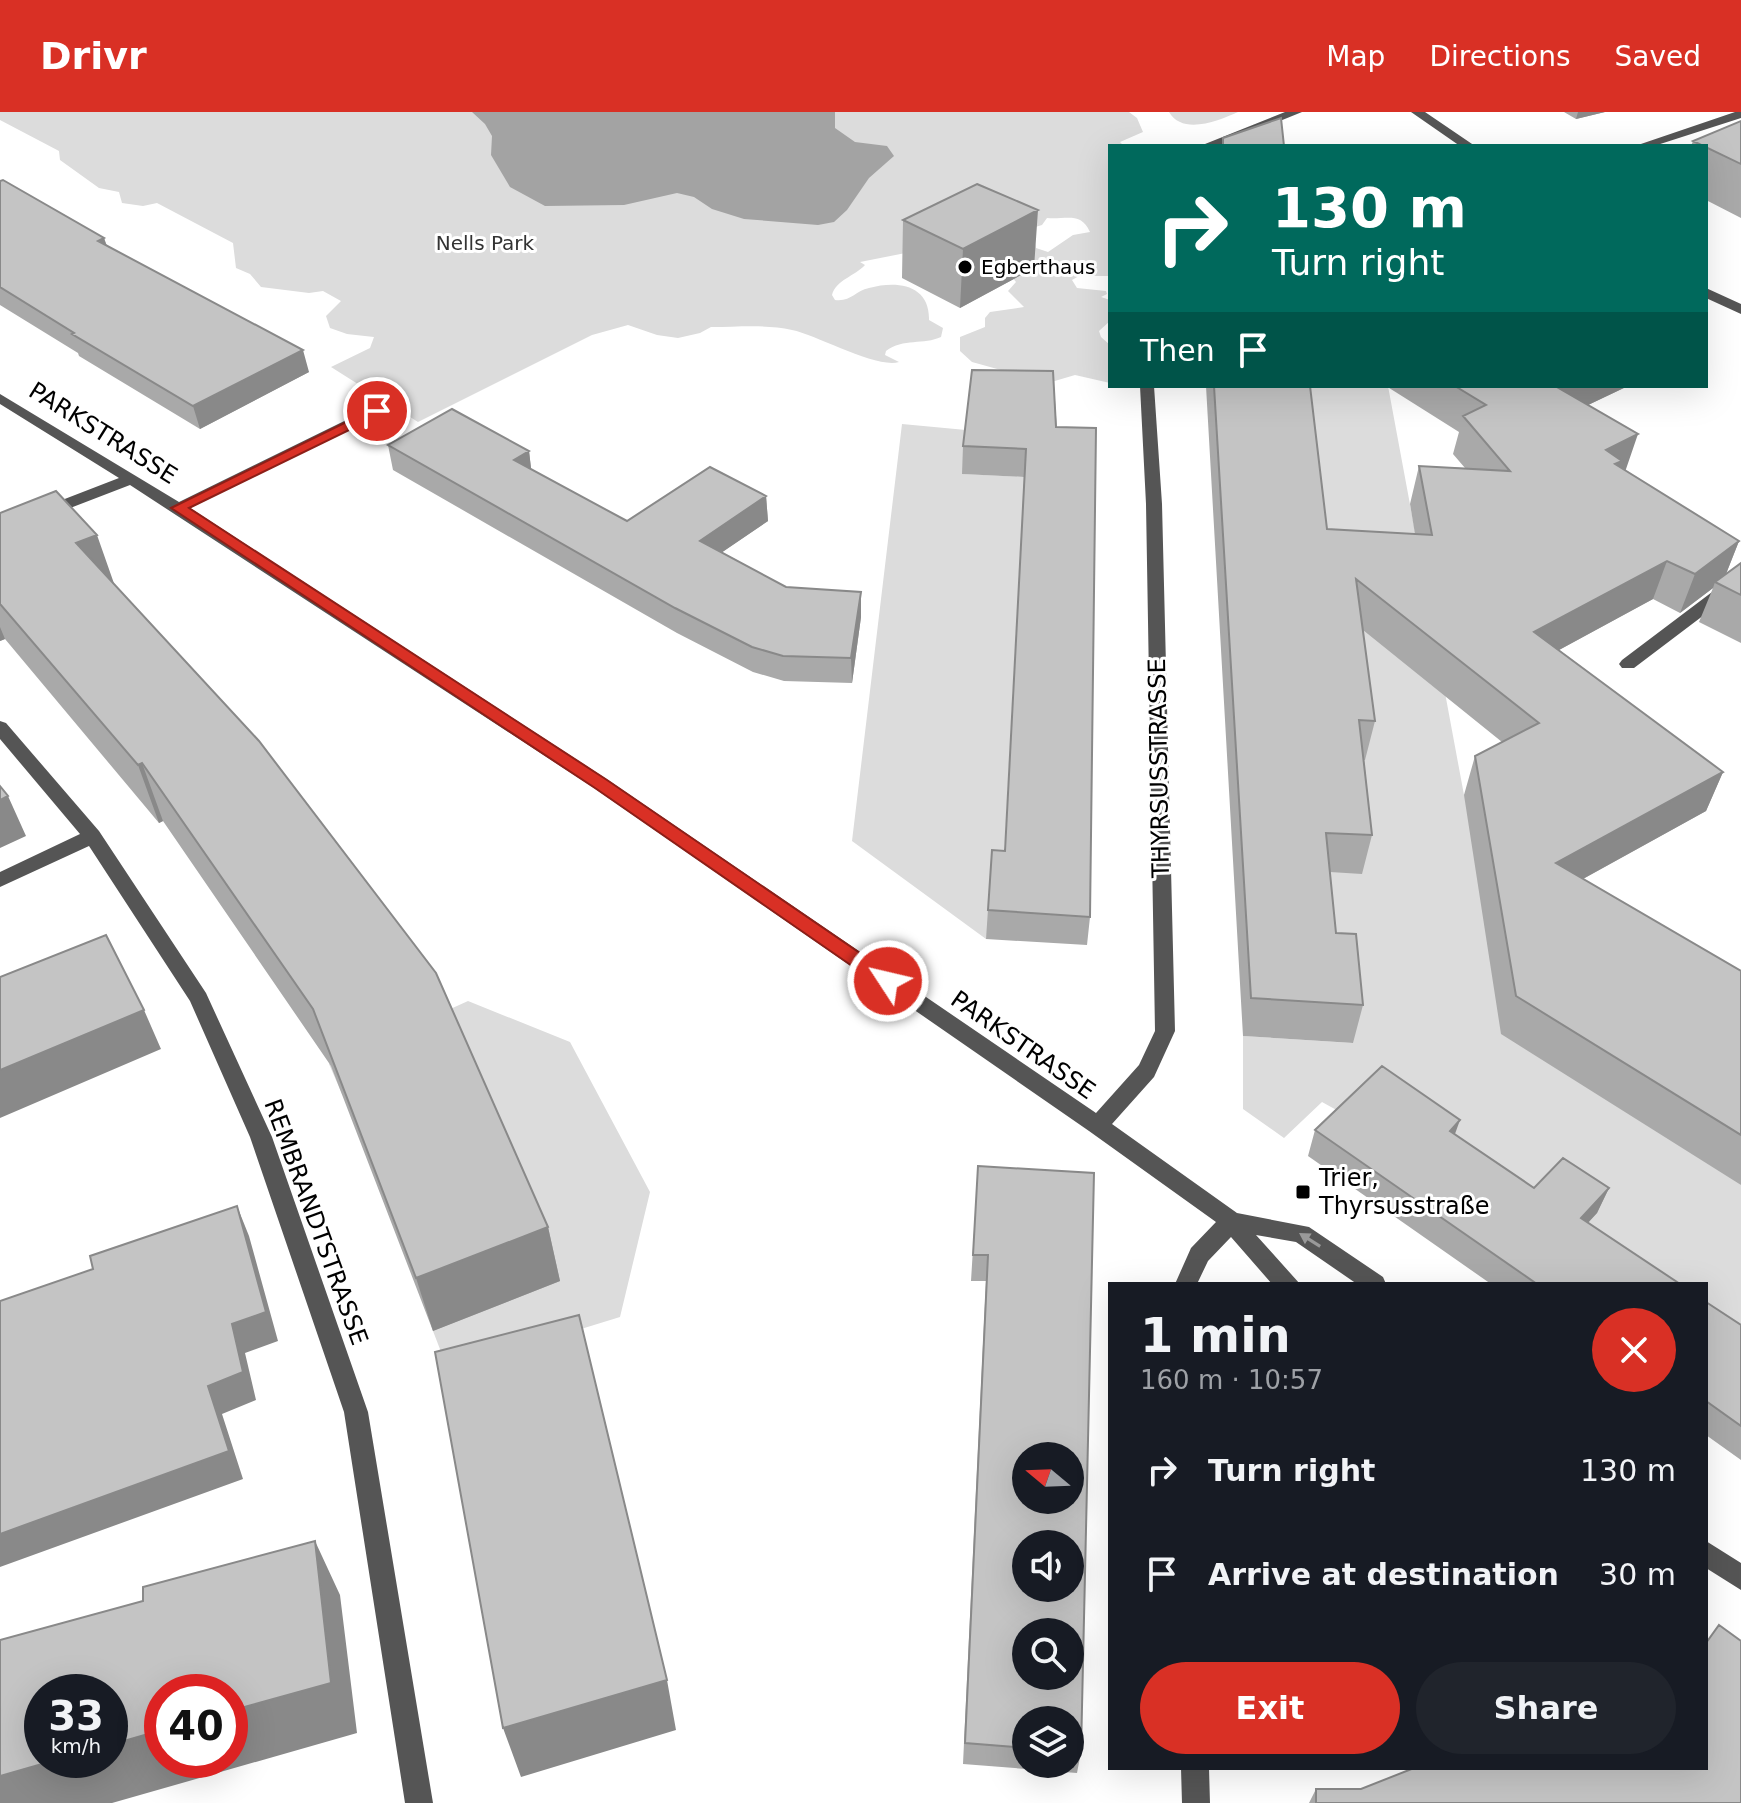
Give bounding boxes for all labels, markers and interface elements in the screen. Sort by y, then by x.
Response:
text: Drivr [40,34,147,78]
text: Map [1326,40,1385,73]
text: Directions [1429,40,1570,73]
text: Saved [1614,40,1701,73]
text: 130 m [1272,175,1467,240]
icon: right [1140,176,1244,280]
park label: Nells Park [436,231,535,255]
text: Turn right [1272,242,1444,283]
place label: Egberthaus [981,255,1095,279]
marker: Egberthaus [956,258,974,276]
icon: arrive [1231,328,1275,372]
text: Then [1140,333,1215,368]
street label: PARKSTRASSE [24,376,182,490]
pin [343,377,411,445]
icon: arrive [355,389,399,433]
street label: THYRSUSSTRASSE [1143,658,1175,879]
position arrow [846,939,930,1023]
street label: PARKSTRASSE [946,985,1100,1105]
street label: REMBRANDTSTRASSE [258,1095,374,1349]
place label: Trier, Thyrsusstraße [1318,1164,1490,1220]
marker: Trier, Thyrsusstraße [1294,1183,1312,1201]
one-way arrow [1299,1234,1321,1248]
text: 1 min [1140,1307,1291,1363]
button: close [1592,1308,1676,1392]
text: 160 m · 10:57 [1140,1365,1323,1395]
north arrow [1012,1442,1084,1514]
map controls [1012,1442,1084,1778]
icon: right [1140,1448,1184,1492]
text: Turn right [1208,1453,1375,1488]
text: 130 m [1580,1453,1676,1488]
button: sound [1012,1530,1084,1602]
icon: arrive [1140,1552,1184,1596]
text: Arrive at destination [1208,1557,1559,1592]
text: 30 m [1599,1557,1676,1592]
button: search [1012,1618,1084,1690]
button: Exit [1140,1662,1400,1754]
button: Share [1416,1662,1676,1754]
speed limit sign: 40 [144,1674,248,1778]
text: 33 [48,1693,104,1739]
button: layers [1012,1706,1084,1778]
text: km/h [51,1734,101,1758]

